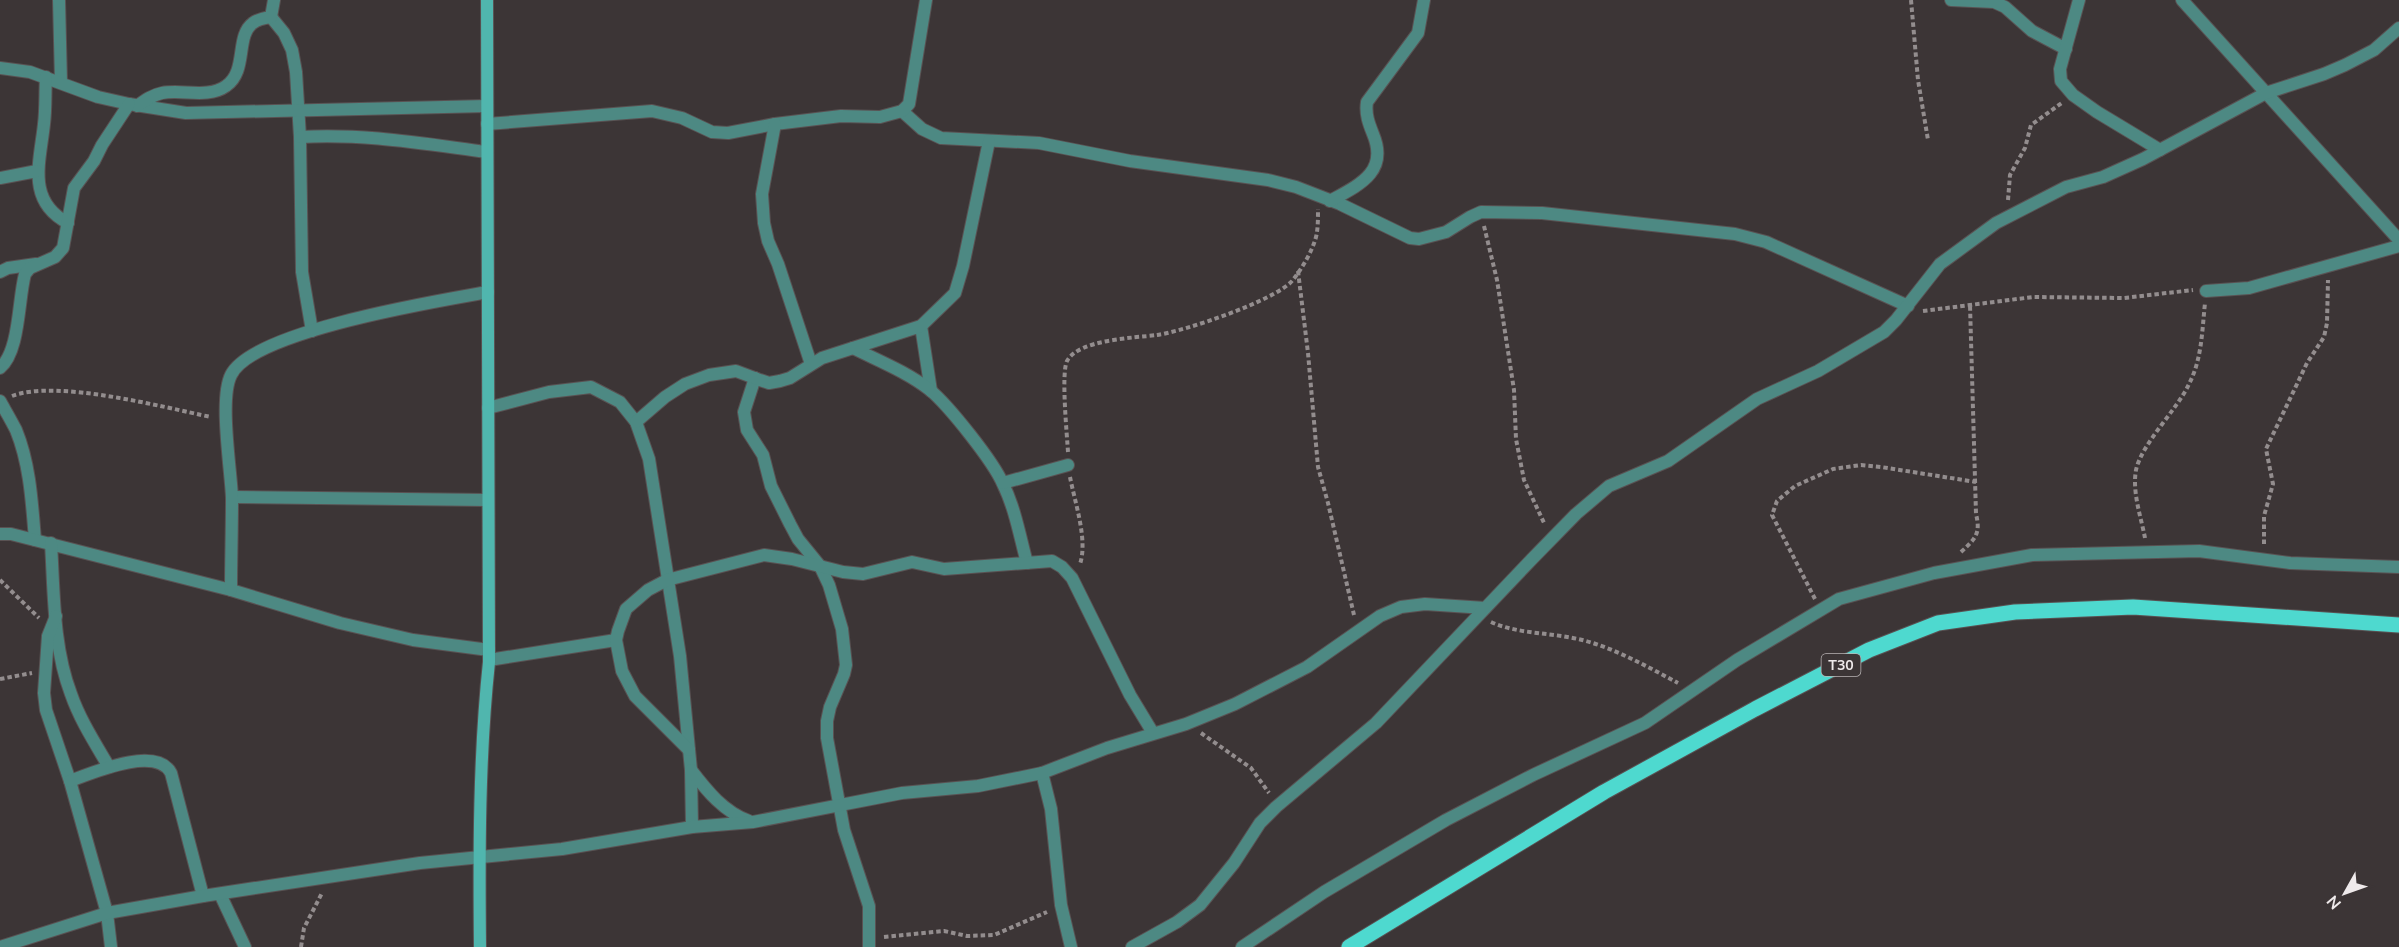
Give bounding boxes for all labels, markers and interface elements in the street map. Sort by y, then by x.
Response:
road number: T30 [1822,654,1860,676]
north arrow [2315,863,2375,923]
text: N [2322,892,2345,914]

